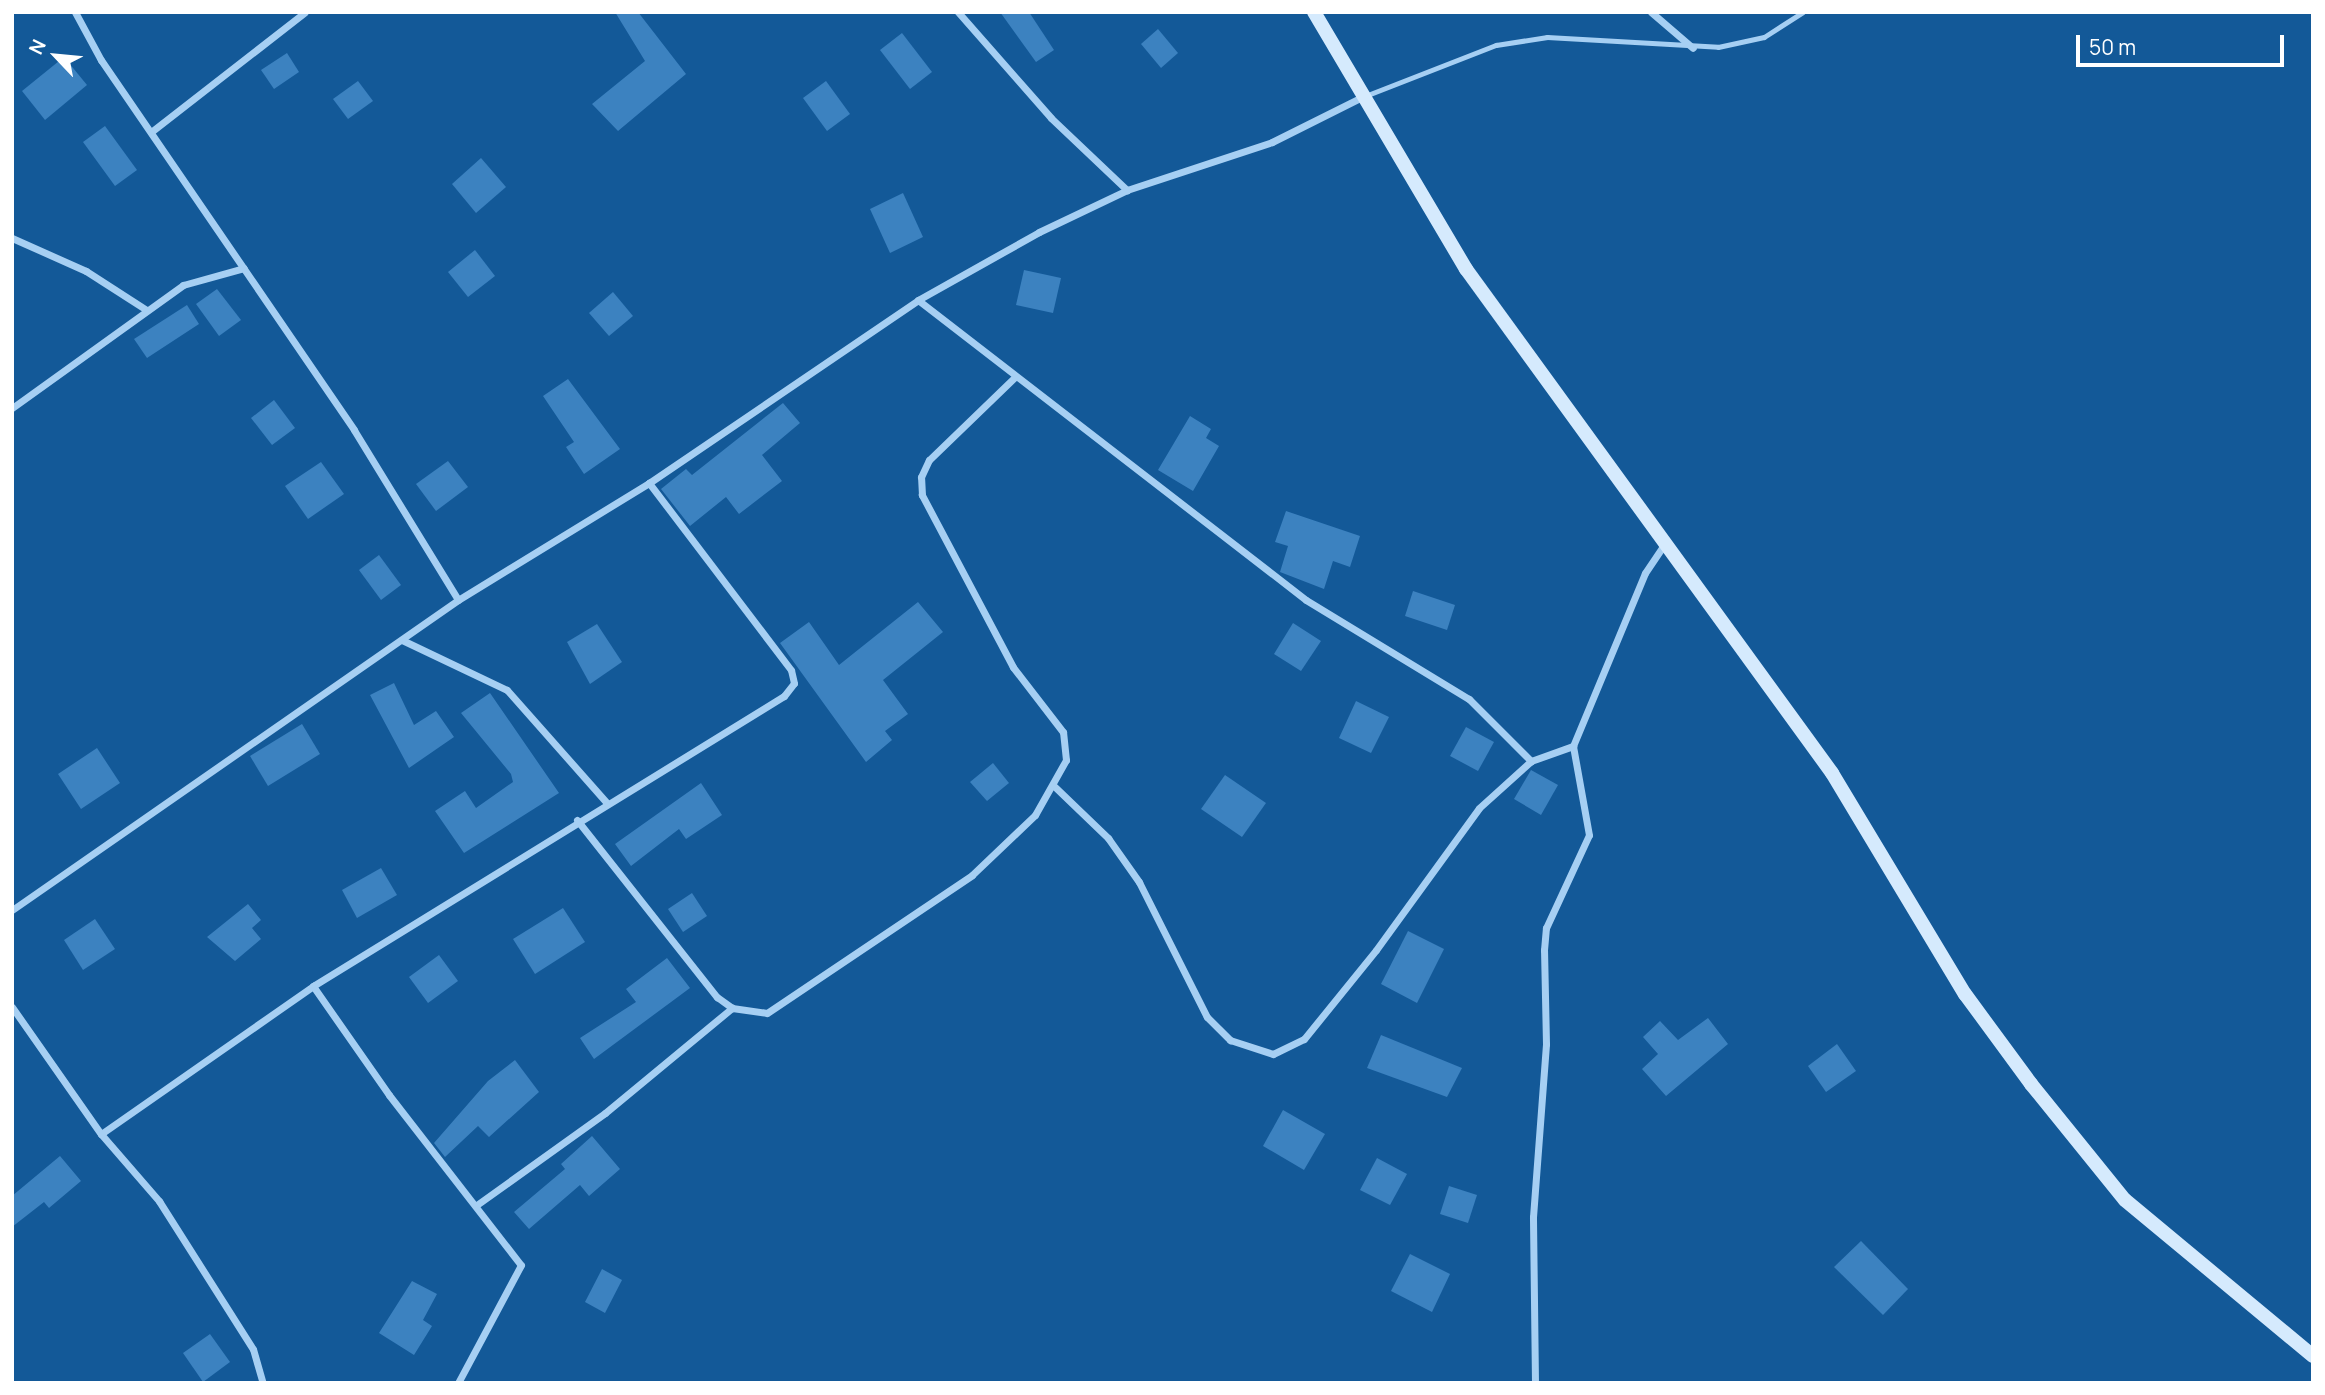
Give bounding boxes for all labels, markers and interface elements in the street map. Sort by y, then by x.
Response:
north arrow [21,21,91,91]
scale bar [2080,21,2288,65]
text: 50 m [2089,33,2136,61]
text: N [22,35,52,59]

